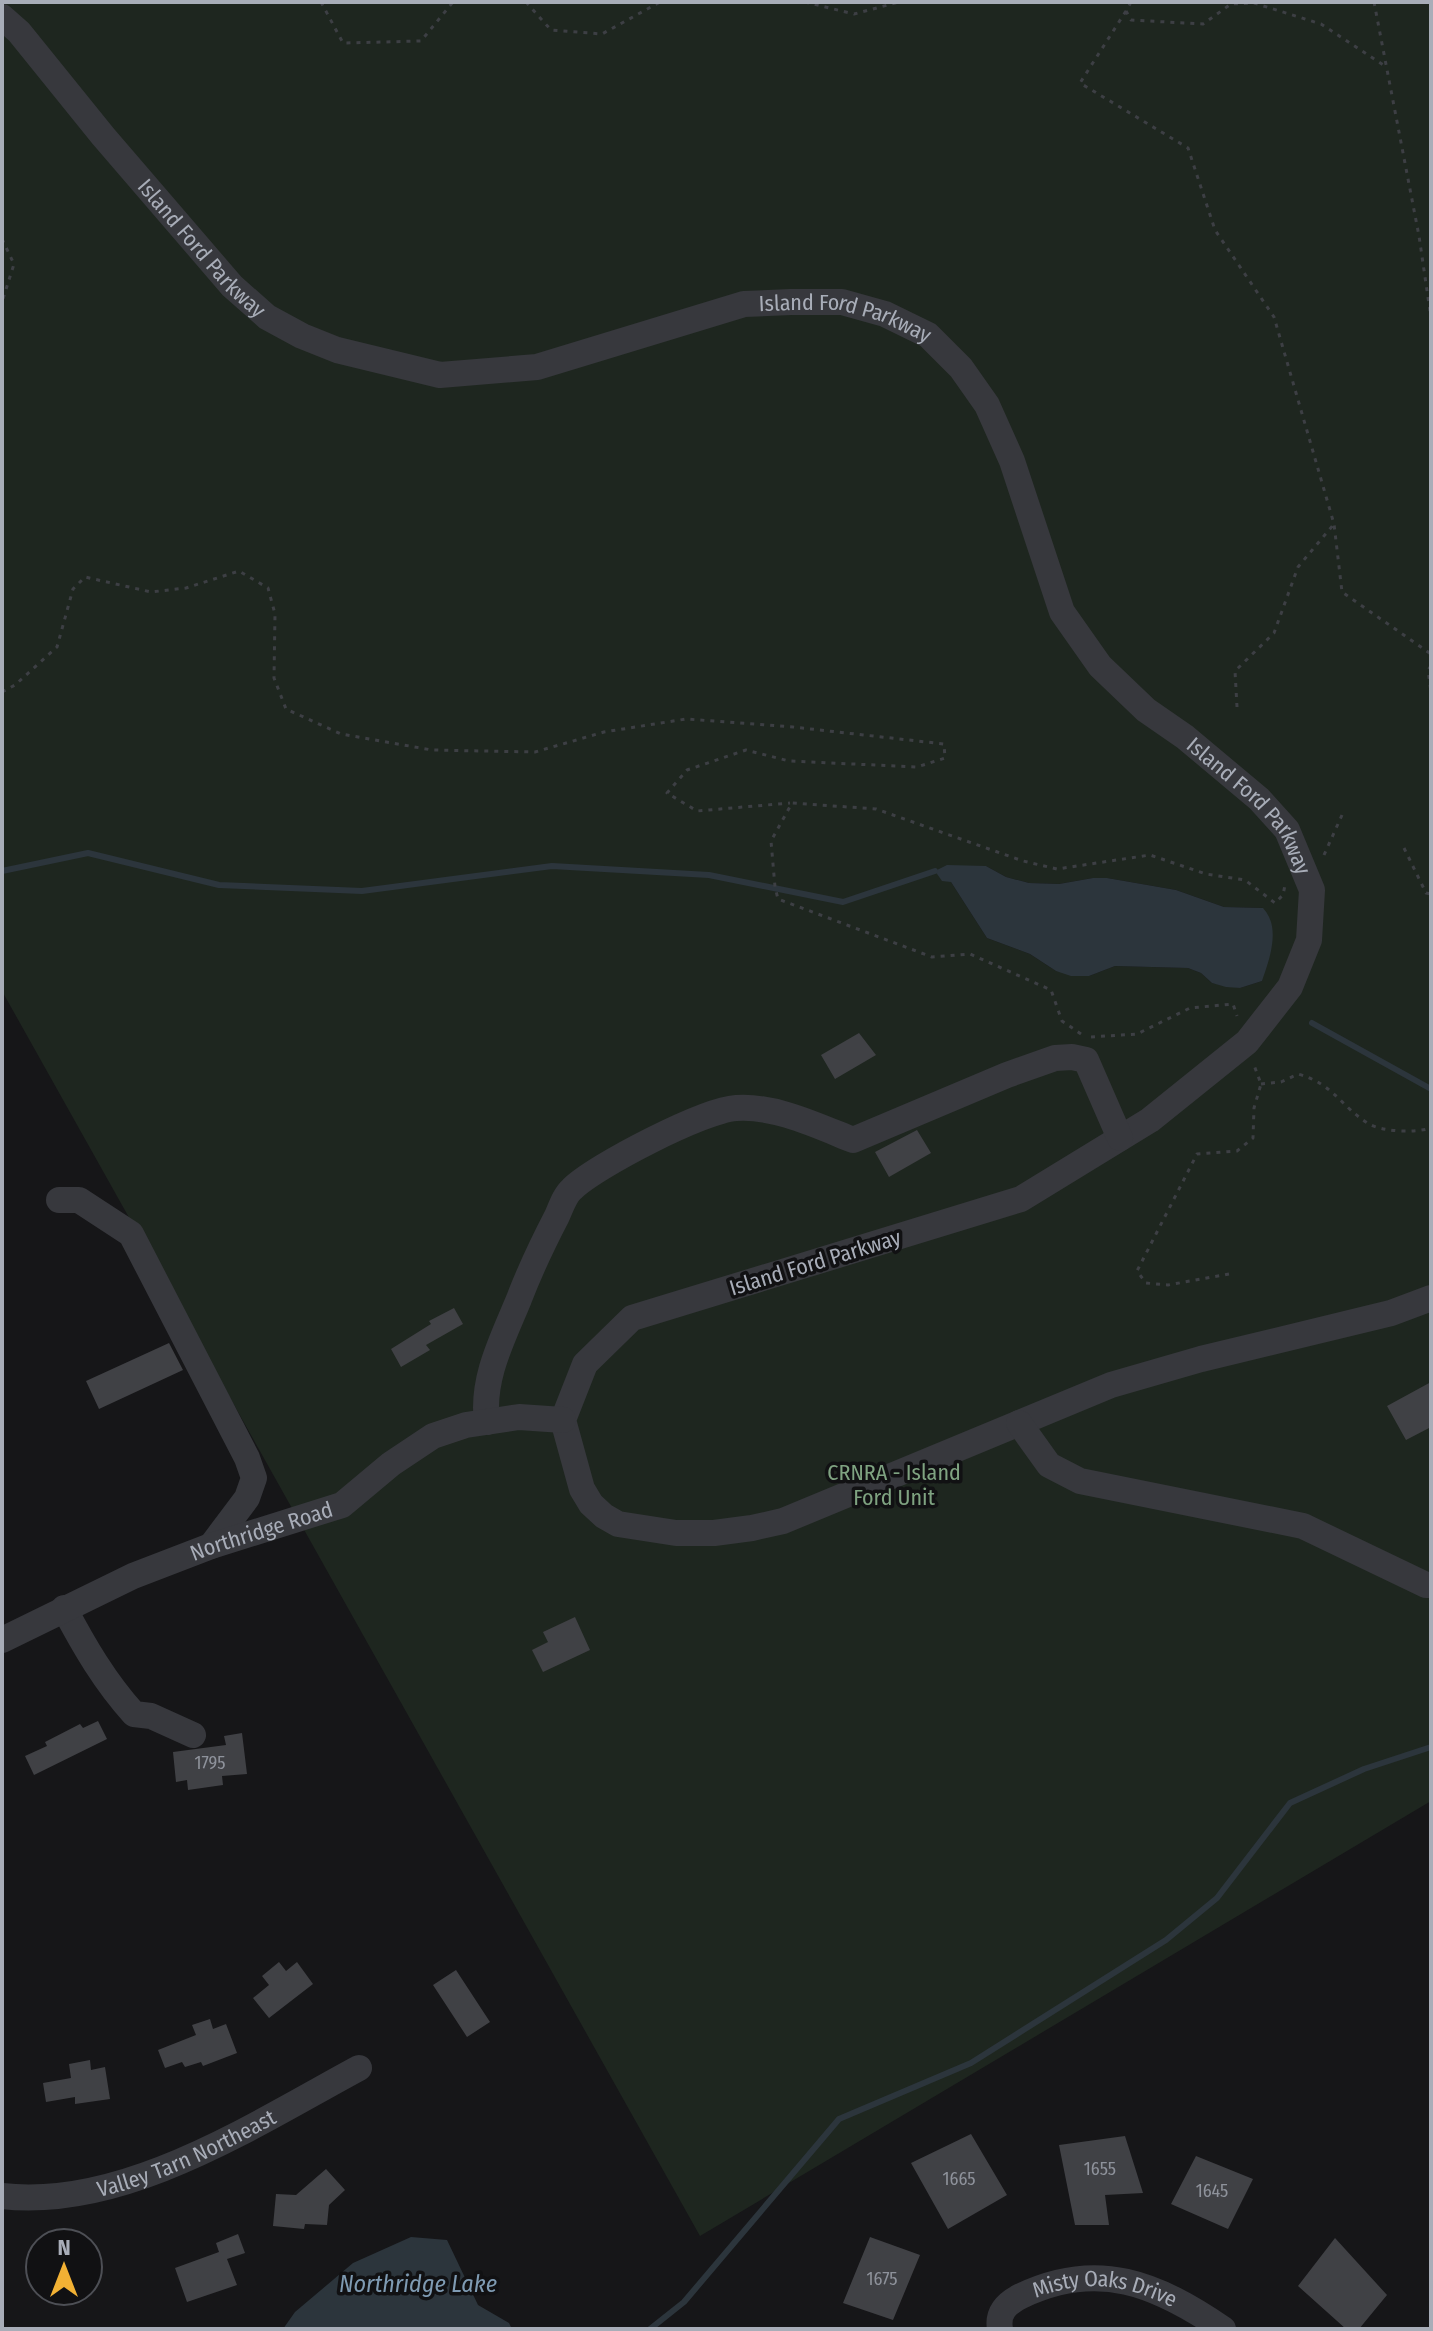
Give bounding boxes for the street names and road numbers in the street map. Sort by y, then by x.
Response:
street label: Island Ford Parkway [132,173,271,324]
street label: Island Ford Parkway [758,289,936,349]
street label: Island Ford Parkway [1181,731,1317,879]
street label: Island Ford Parkway [726,1223,904,1301]
street label: Northridge Road [186,1496,336,1567]
street label: Valley Tarn Northeast [94,2103,281,2203]
street label: Misty Oaks Drive [1029,2265,1182,2313]

